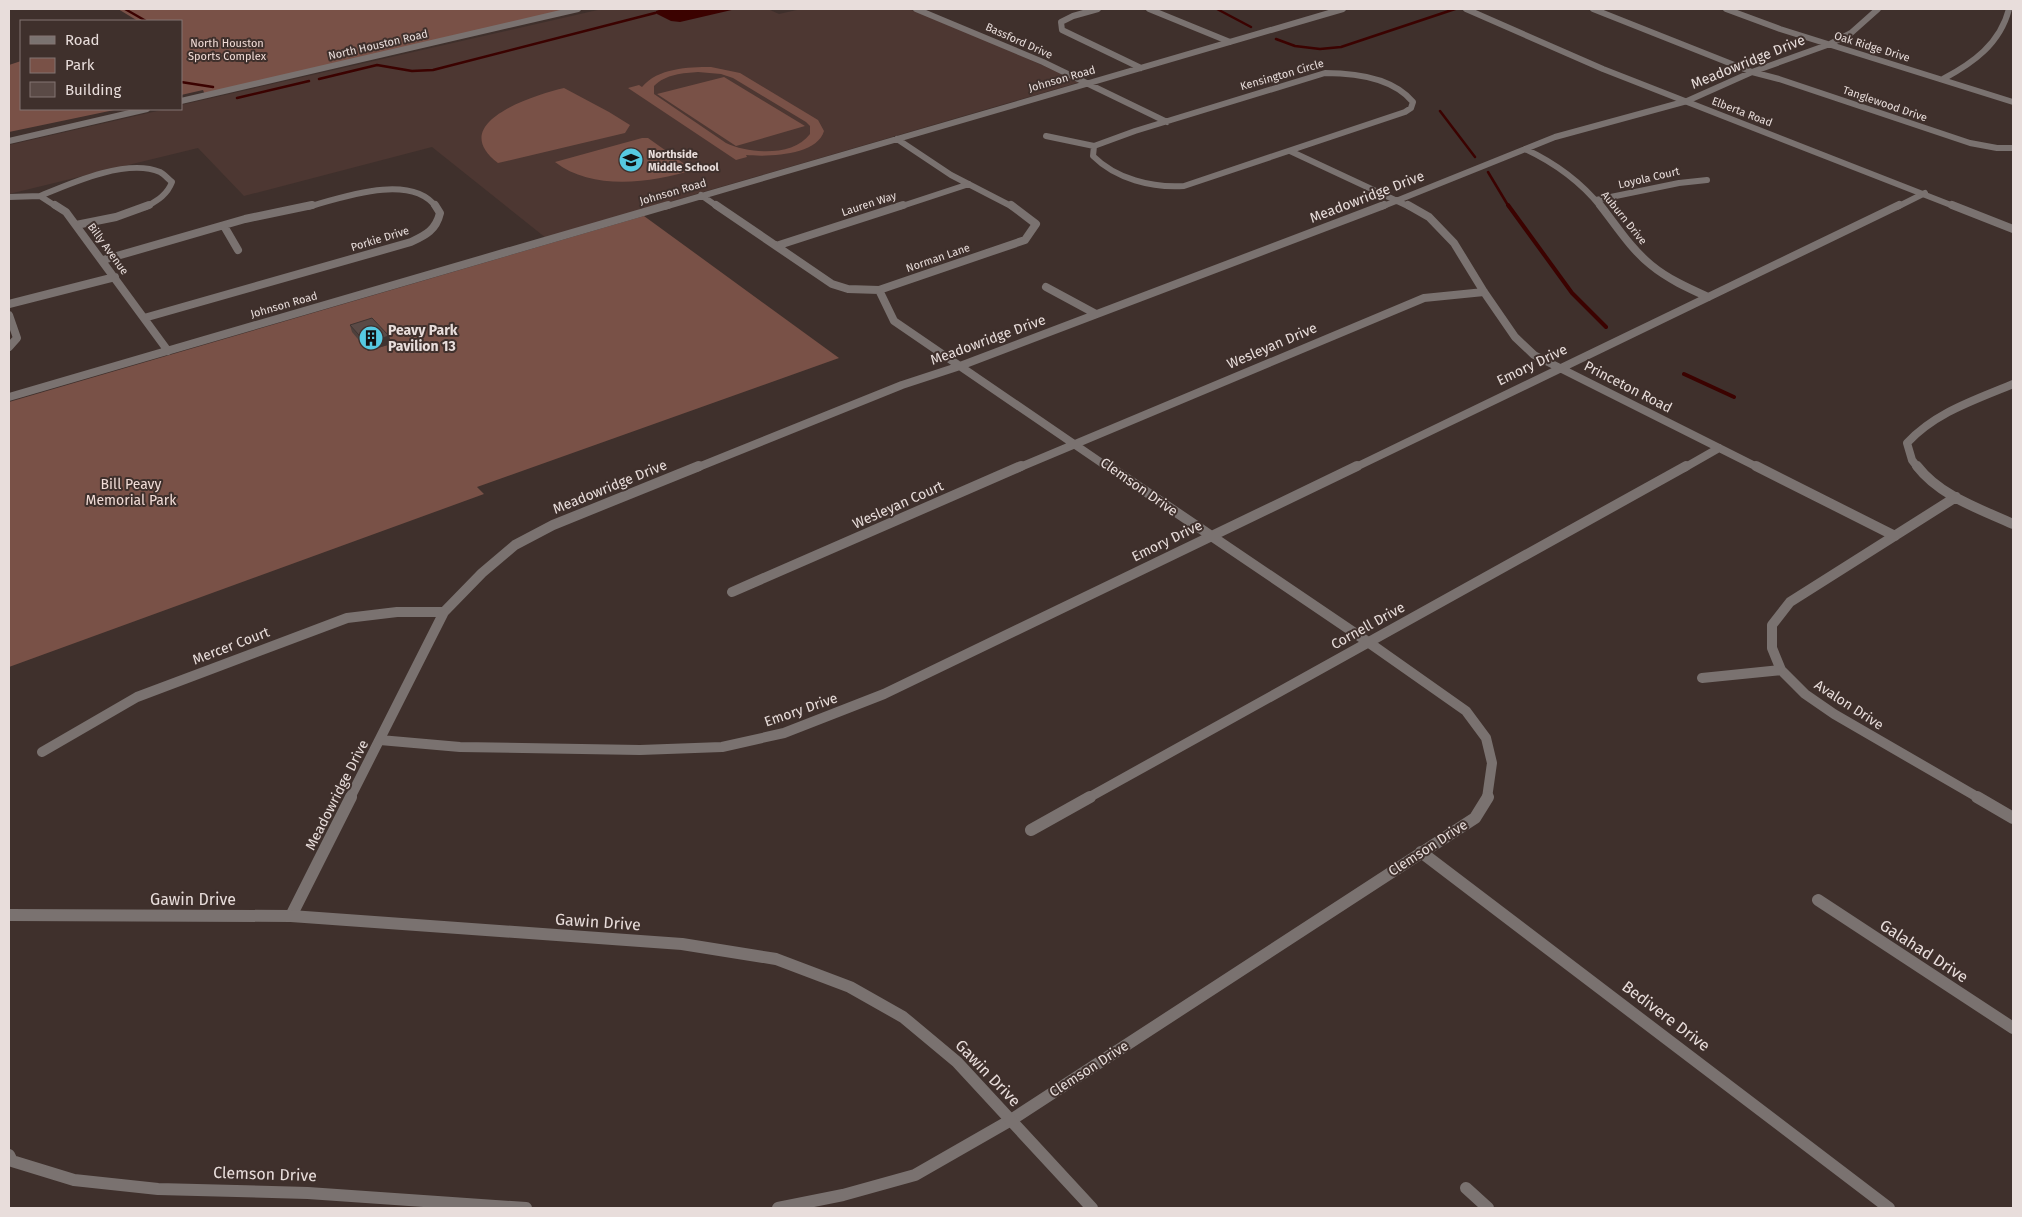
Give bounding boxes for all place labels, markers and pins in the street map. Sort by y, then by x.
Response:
school or university icon: Northside Middle School [618,147,644,173]
place label: Northside Middle School [648,148,720,174]
place label: Peavy Park Pavilion 13 [388,322,458,355]
building icon: Peavy Park Pavilion 13 [358,325,384,351]

